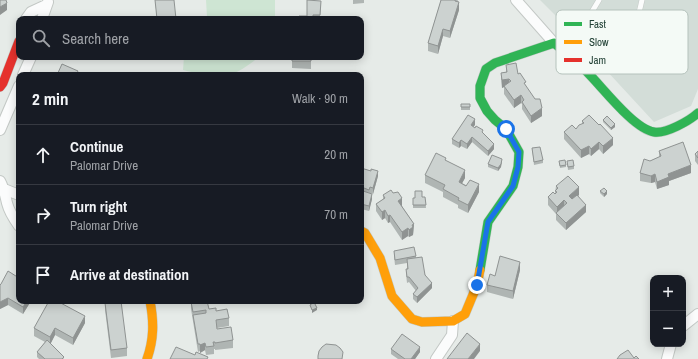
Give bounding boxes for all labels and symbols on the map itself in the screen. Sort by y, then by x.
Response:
legend [556,10,688,74]
text: Fast [589,17,607,31]
text: Slow [589,35,609,49]
text: Jam [589,53,606,67]
route start [497,120,515,138]
route end [468,276,486,294]

